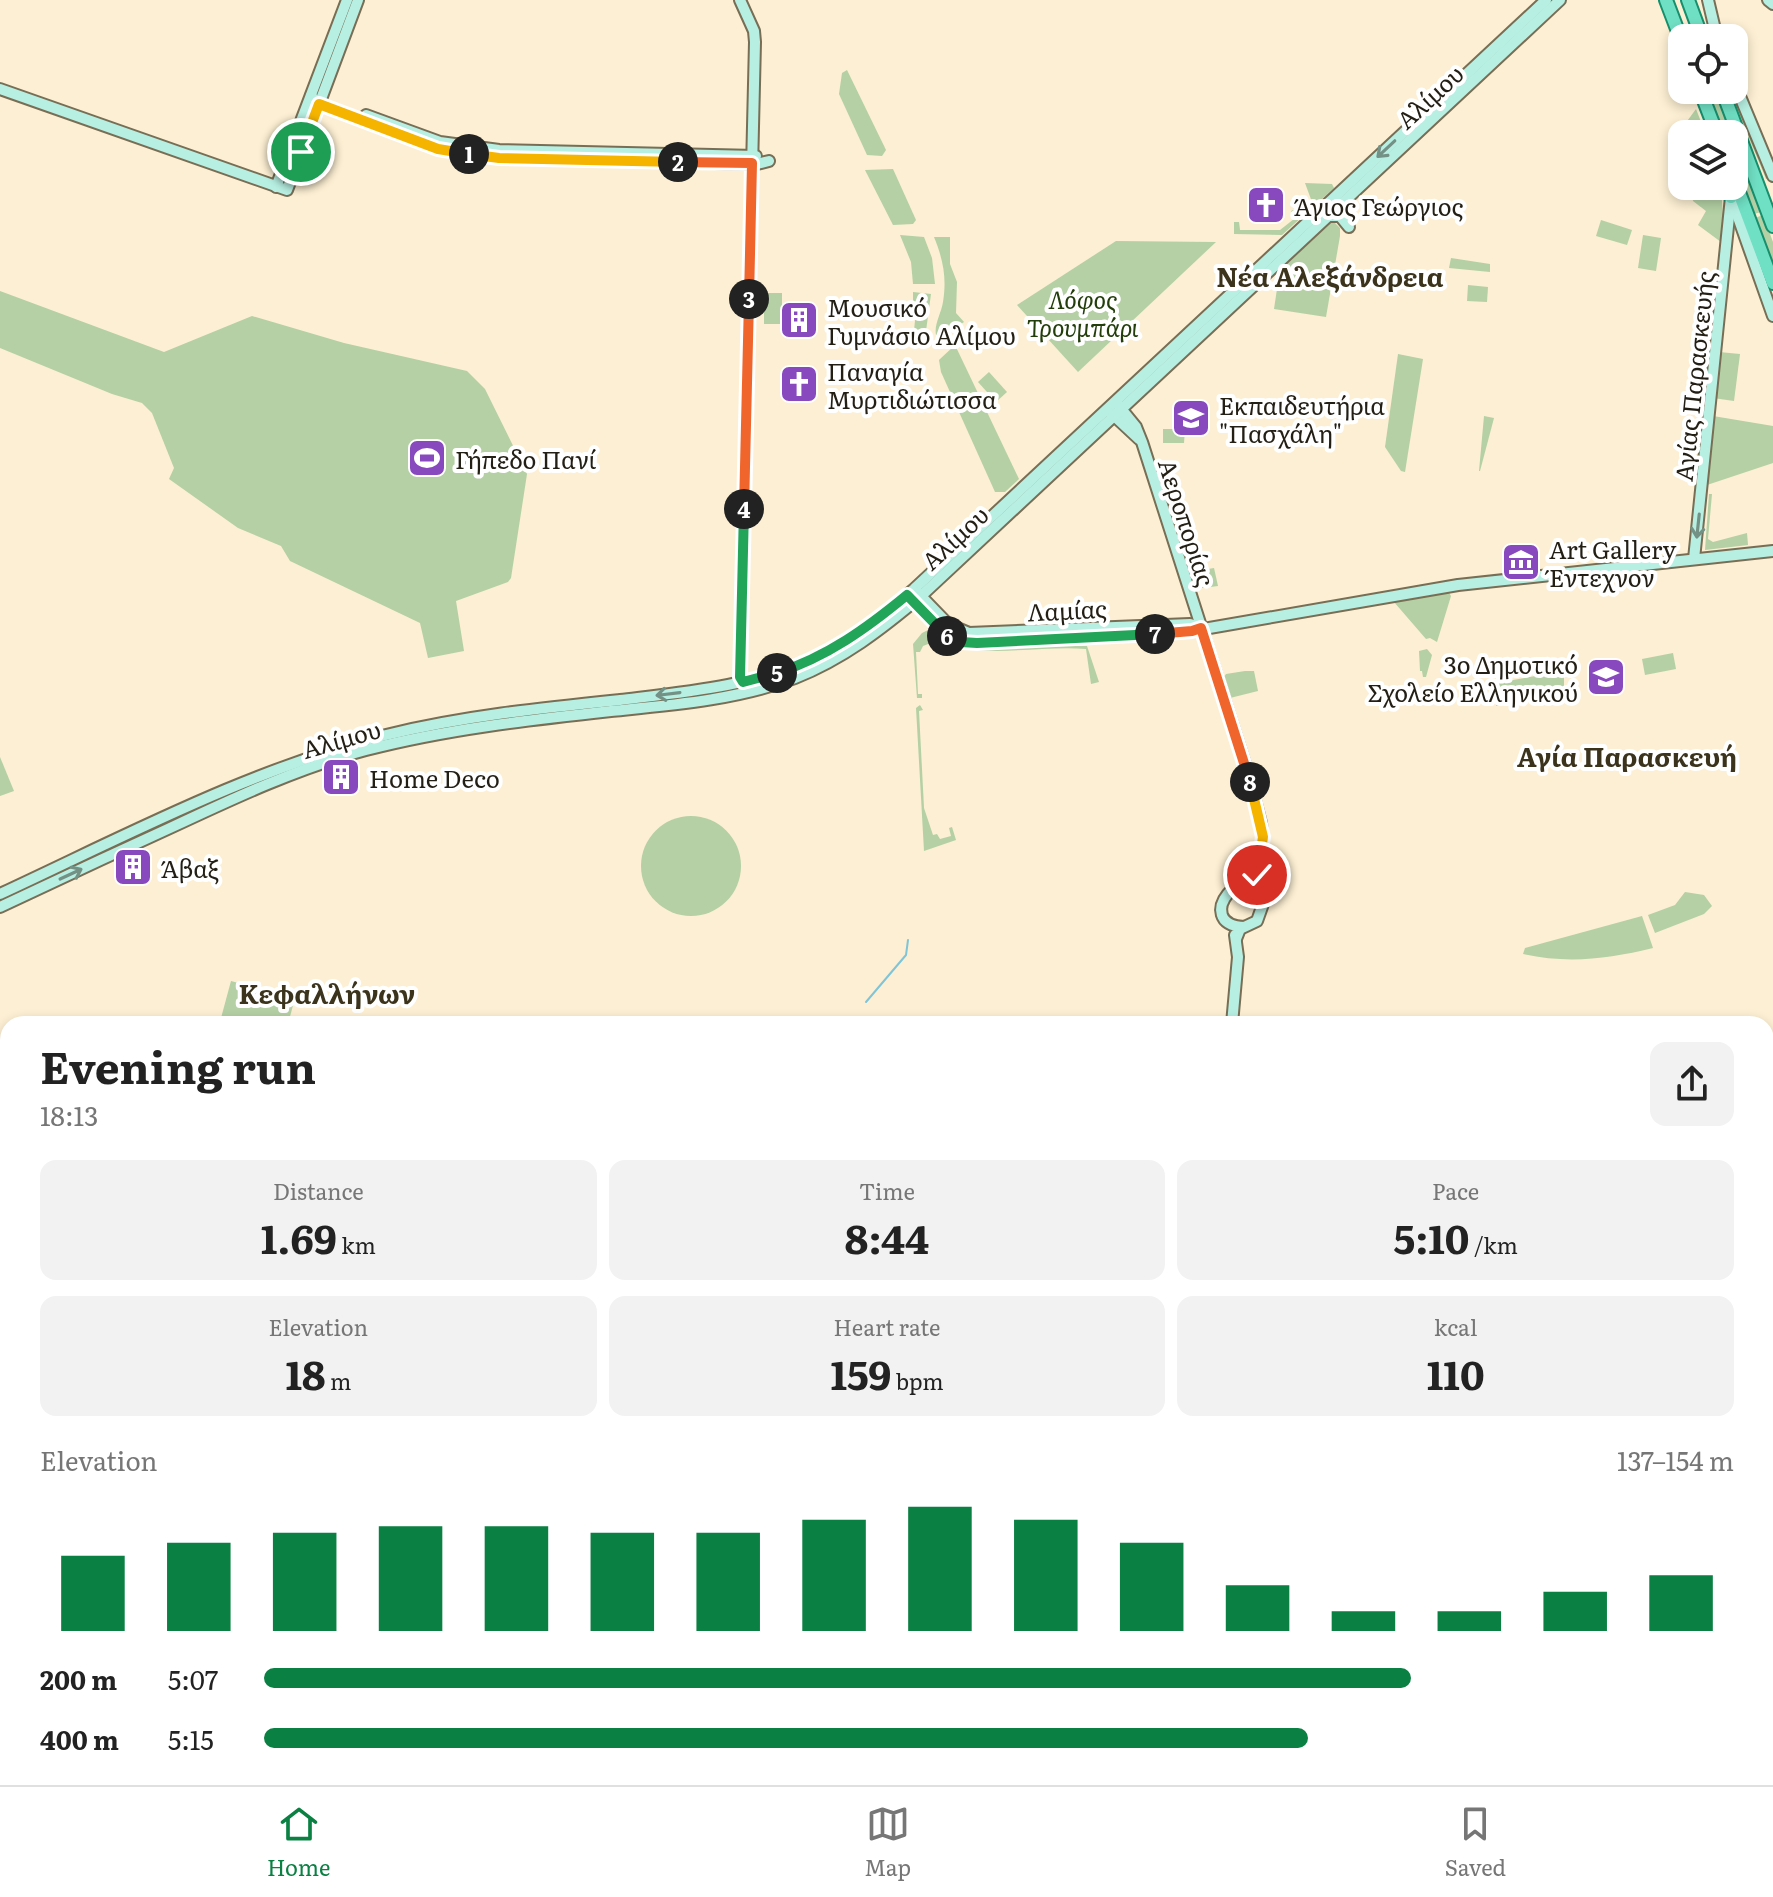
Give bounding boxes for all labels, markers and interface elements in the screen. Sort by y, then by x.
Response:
map controls [1668,24,1748,200]
button: locate [1668,24,1748,104]
street label: Αλίμου [1388,56,1470,136]
pin [267,118,335,186]
button: layers [1668,120,1748,200]
icon: arrive [279,130,323,174]
pin: 1 [449,134,489,174]
text: 1 [464,137,474,170]
one-way arrow [1376,139,1396,158]
pin: 2 [658,142,698,182]
text: 2 [672,145,684,178]
church icon: Άγιος Γεώργιος [1245,184,1287,226]
place label: Άγιος Γεώργιος [1294,188,1464,223]
district label: Νέα Αλεξάνδρεια [1216,256,1444,295]
street label: Αγίας Παρασκευής [1665,269,1721,483]
pin: 3 [729,279,769,319]
park label: Λόφος Τρουμπάρι [1027,281,1139,344]
text: 3 [743,282,755,315]
place label: Μουσικό Γυμνάσιο Αλίμου [827,289,1016,352]
building icon: Μουσικό Γυμνάσιο Αλίμου [778,299,820,341]
place label: Παναγία Μυρτιδιώτισσα [827,353,997,416]
church icon: Παναγία Μυρτιδιώτισσα [778,363,820,405]
place label: Εκπαιδευτήρια "Πασχάλη" [1219,387,1385,450]
school or university icon: Εκπαιδευτήρια "Πασχάλη" [1170,397,1212,439]
sports icon: Γήπεδο Πανί [406,437,448,479]
place label: Γήπεδο Πανί [455,441,597,476]
street label: Αεροπορίας [1151,454,1225,590]
pin: 4 [724,489,764,529]
text: 4 [737,492,751,525]
street label: Αλίμου [913,497,995,577]
one-way arrow [1690,512,1705,538]
place label: Art Gallery Έντεχνον [1544,531,1676,594]
museum icon: Art Gallery Έντεχνον [1500,541,1542,583]
street label: Λαμίας [1026,589,1108,629]
pin: 7 [1135,614,1175,654]
pin: 6 [927,616,967,656]
text: 7 [1149,617,1161,650]
text: 6 [941,619,953,652]
place label: 3ο Δημοτικό Σχολείο Ελληνικού [1367,646,1578,709]
pin: 5 [757,653,797,693]
text: 5 [771,656,783,689]
school or university icon: 3ο Δημοτικό Σχολείο Ελληνικού [1585,656,1627,698]
one-way arrow [656,687,681,702]
street label: Αλίμου [298,710,384,766]
district label: Αγία Παρασκευή [1517,736,1737,775]
building icon: Home Deco [320,756,362,798]
place label: Home Deco [369,760,500,795]
pin: 8 [1230,762,1270,802]
text: 8 [1244,765,1256,798]
pin [1223,841,1291,909]
building icon: Άβαξ [112,846,154,888]
place label: Άβαξ [161,850,219,885]
icon: check [1235,853,1279,897]
one-way arrow [59,866,83,881]
district label: Κεφαλλήνων [239,973,415,1012]
text: Evening run [40,1032,316,1098]
button: share [1650,1042,1734,1126]
text: 18:13 [40,1095,98,1134]
text: Distance [273,1174,364,1207]
text: Time [859,1174,915,1207]
text: Pace [1432,1174,1479,1207]
text: 1.69 [261,1207,337,1266]
text: 8:44 [845,1207,929,1266]
text: 5:10 [1393,1207,1470,1266]
text: km [337,1228,376,1261]
text: /km [1470,1228,1518,1261]
text: Elevation [269,1310,368,1343]
text: Heart rate [834,1310,940,1343]
text: kcal [1434,1310,1477,1343]
text: 18 [285,1343,326,1402]
text: 159 [830,1343,891,1402]
text: 110 [1427,1343,1485,1402]
text: m [326,1364,351,1397]
text: bpm [891,1364,944,1397]
text: Elevation [40,1440,158,1479]
text: 137–154 m [1617,1440,1734,1479]
text: 200 m [40,1659,117,1698]
text: 5:07 [168,1659,218,1698]
text: 400 m [40,1719,119,1758]
text: 5:15 [168,1719,214,1758]
tab: Home [267,1802,330,1883]
tab: Map [864,1802,911,1883]
tab: Saved [1445,1802,1506,1883]

